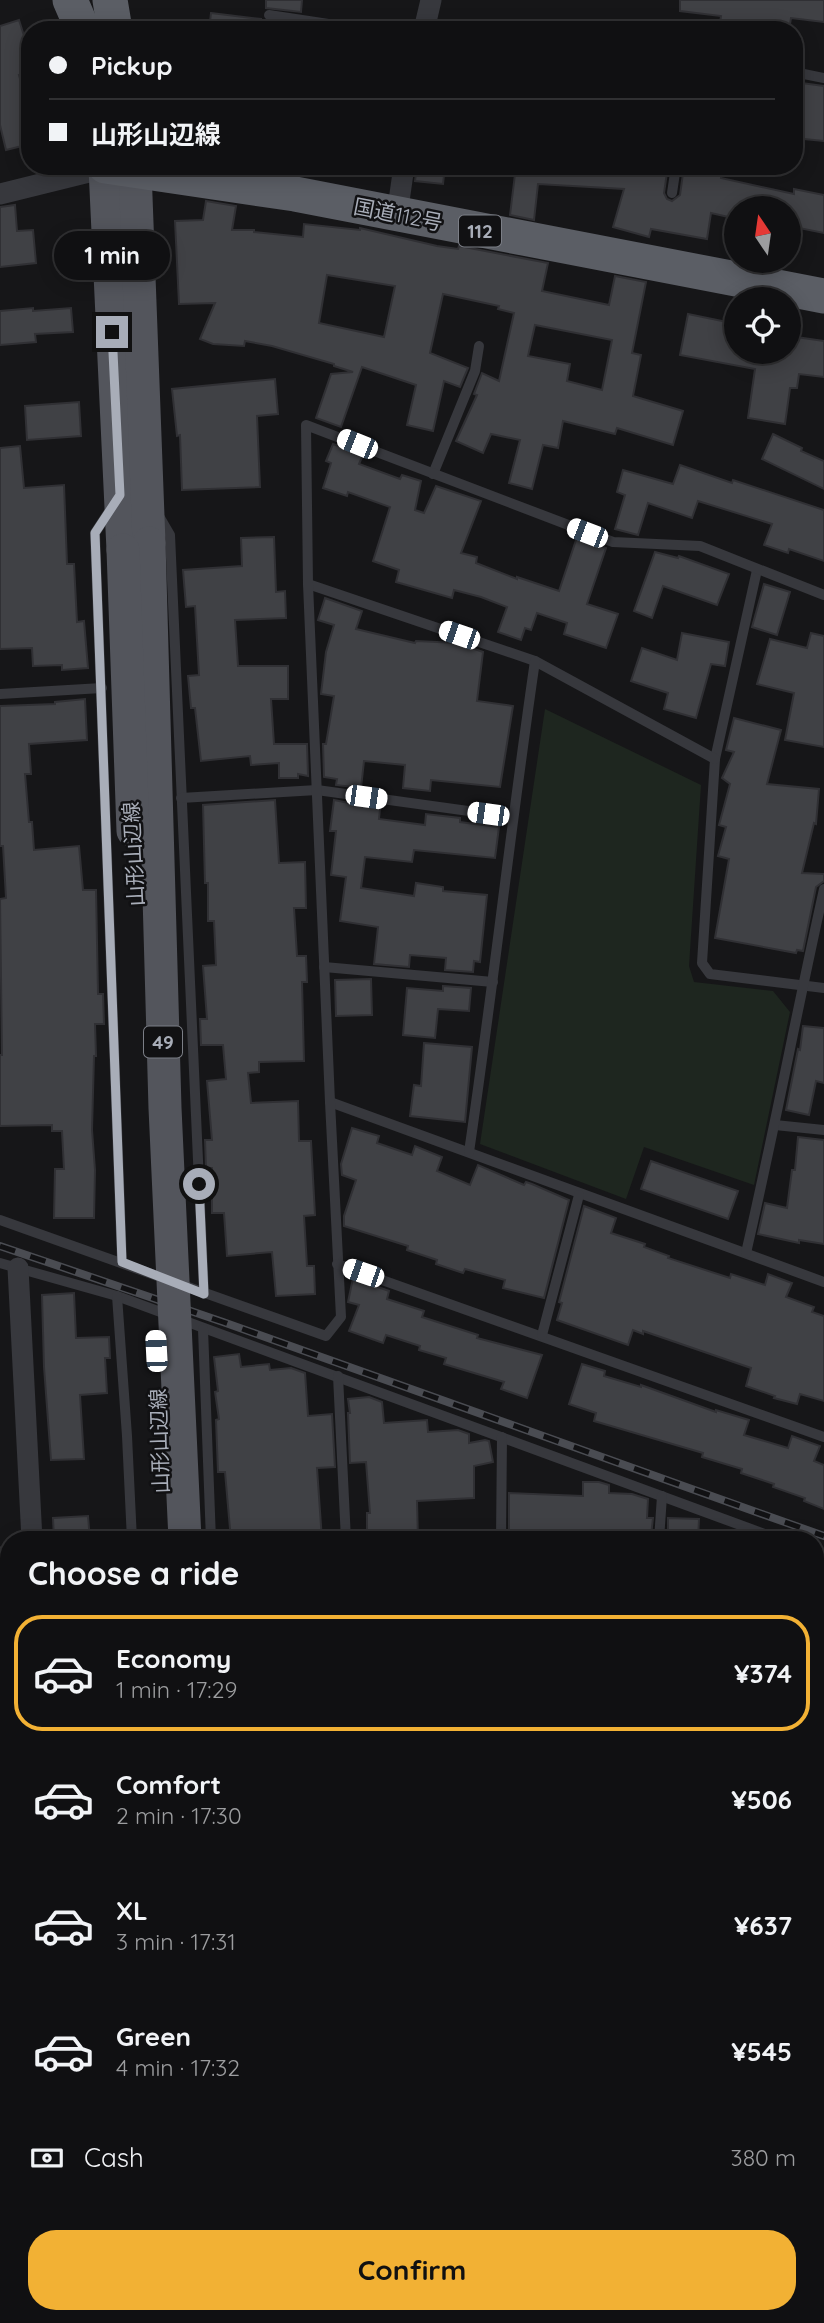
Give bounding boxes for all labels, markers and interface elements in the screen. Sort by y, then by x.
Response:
text: Pickup [91,49,173,82]
text: 山形山辺線 [91,118,221,151]
street label: 国道112号 [351,193,445,235]
north arrow [724,196,802,273]
map controls [724,196,801,364]
road number: 112 [459,216,501,246]
callout: 1 min [54,230,170,280]
text: 1 min [84,241,140,270]
button: locate [724,287,801,364]
route end [96,316,128,348]
car [334,426,381,462]
car [564,516,611,550]
car [436,618,483,652]
car [344,784,389,810]
street label: 山形山辺線 [117,801,149,907]
car [466,801,511,827]
road number: 49 [144,1026,182,1058]
route start [183,1168,215,1200]
car [340,1256,387,1290]
car [145,1329,168,1373]
street label: 山形山辺線 [144,1388,174,1494]
text: Choose a ride [28,1553,240,1593]
icon: car [32,1642,95,1705]
text: Economy [116,1642,231,1675]
text: ¥374 [734,1657,792,1690]
text: 1 min · 17:29 [116,1675,237,1704]
icon: car [32,1768,95,1831]
text: Comfort [116,1768,221,1801]
text: ¥506 [731,1783,792,1816]
text: 2 min · 17:30 [116,1801,242,1830]
icon: car [32,1894,95,1957]
text: XL [116,1894,148,1927]
text: ¥637 [734,1909,792,1942]
text: 3 min · 17:31 [116,1927,236,1956]
icon: car [32,2020,95,2083]
text: Green [116,2020,191,2053]
text: ¥545 [731,2035,792,2068]
text: 4 min · 17:32 [116,2053,240,2082]
icon: cash [28,2139,66,2177]
text: Cash [84,2141,144,2174]
text: 380 m [731,2143,796,2172]
button: Confirm [28,2230,796,2310]

